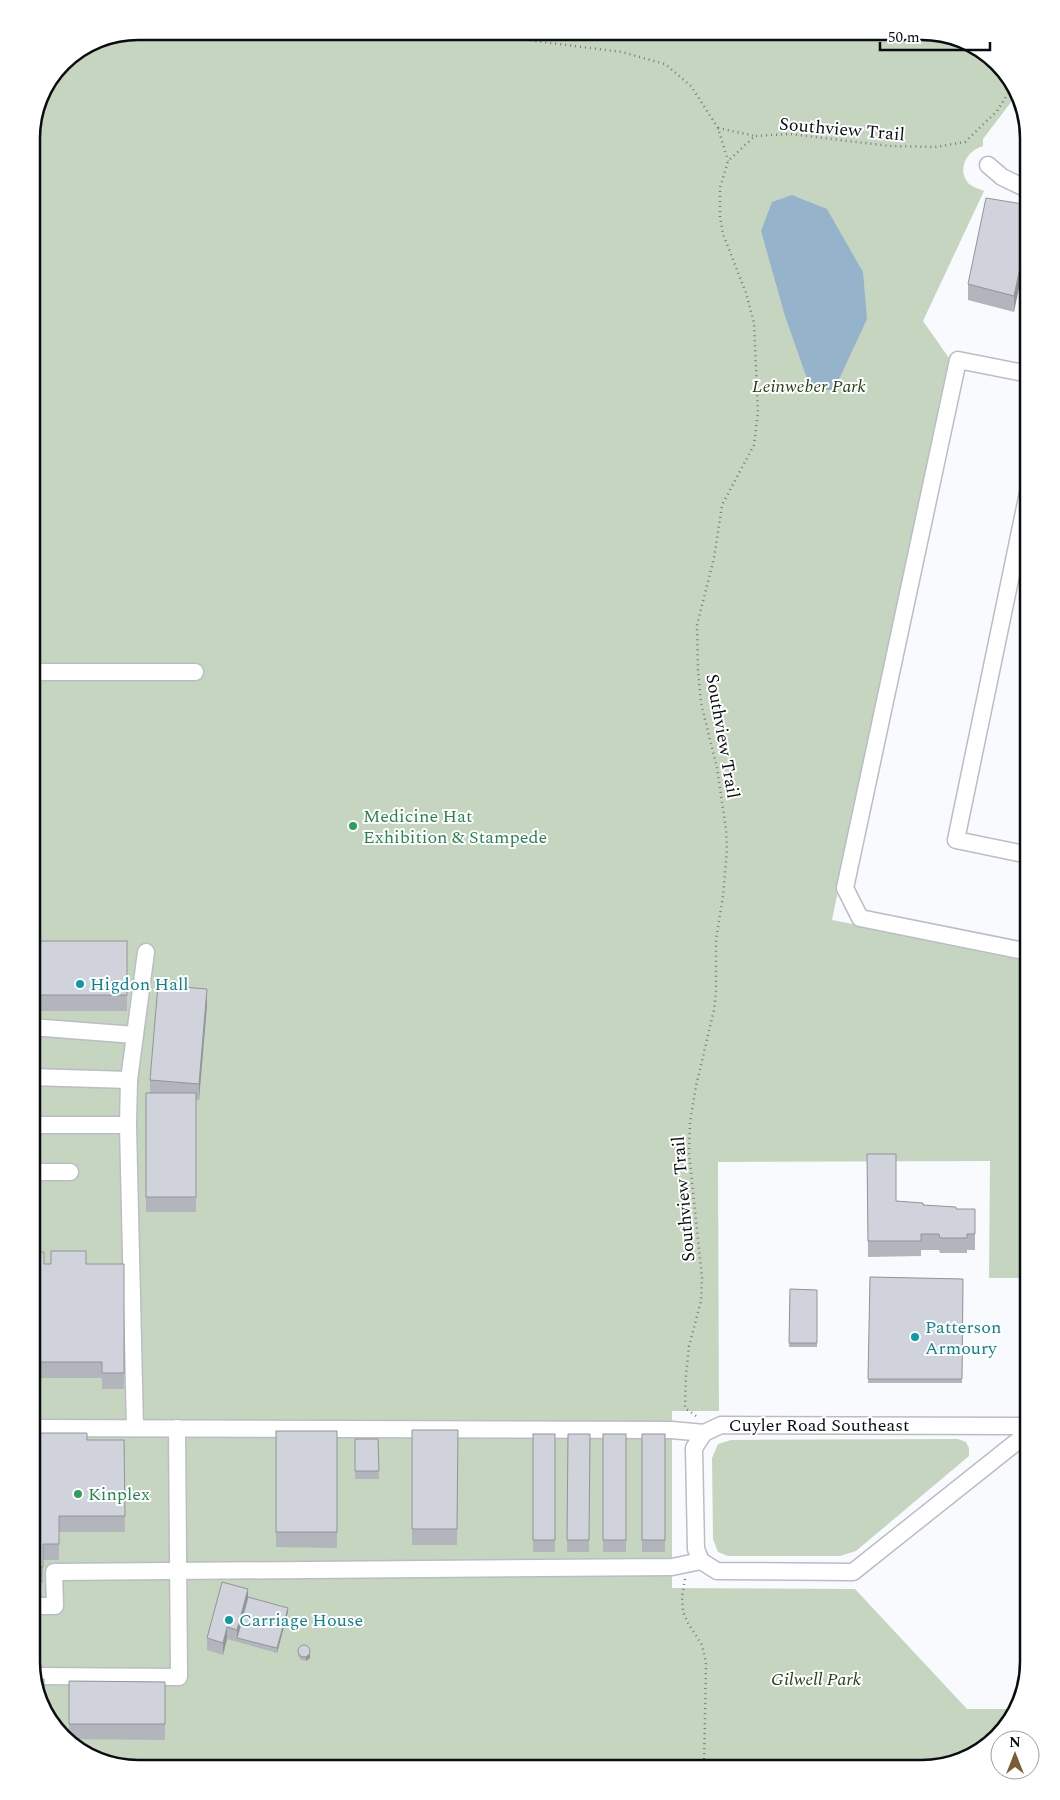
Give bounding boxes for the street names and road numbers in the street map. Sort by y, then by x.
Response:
street label: Southview Trail [778,111,906,148]
street label: Southview Trail [698,672,747,801]
street label: Southview Trail [665,1135,702,1263]
street label: Cuyler Road Southeast [729,1412,909,1439]

